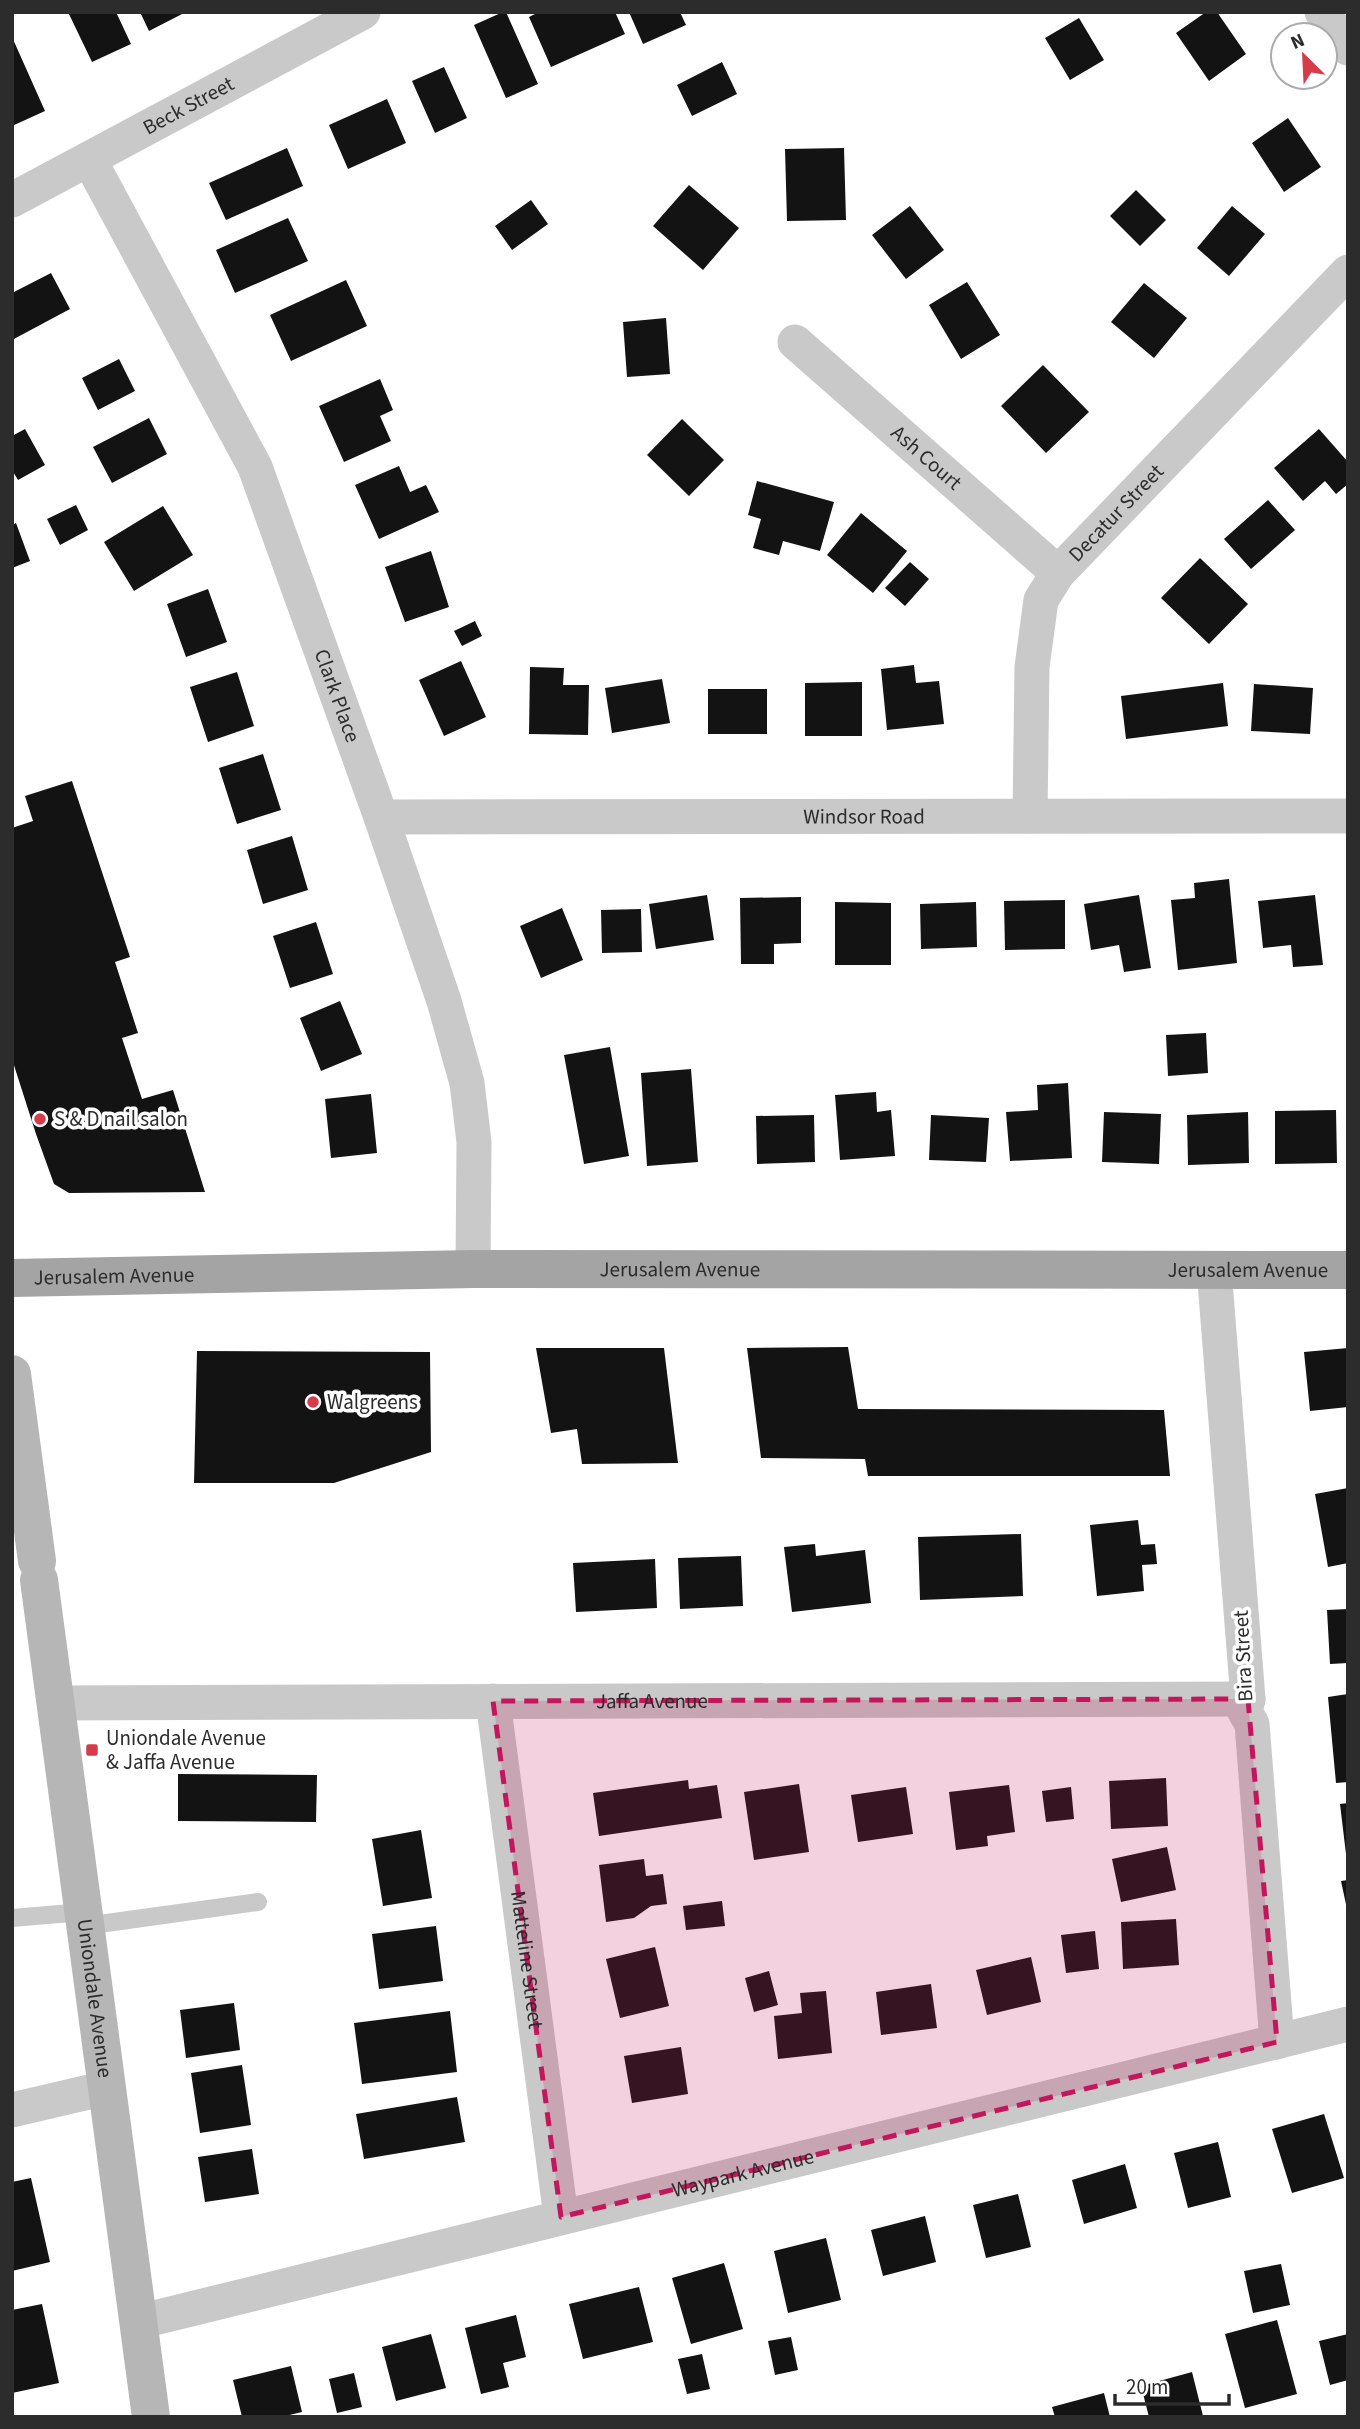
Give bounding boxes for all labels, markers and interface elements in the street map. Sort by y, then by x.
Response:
north arrow [1269,21,1339,91]
text: N [1286,27,1309,57]
street label: Beck Street [137,69,239,142]
street label: Ash Court [884,418,969,497]
street label: Decatur Street [1062,457,1170,569]
street label: Clark Place [307,645,368,747]
street label: Windsor Road [803,801,925,832]
place label: S & D nail salon [54,1104,188,1134]
marker: S & D nail salon [32,1111,48,1127]
street label: Jerusalem Avenue [599,1254,760,1284]
street label: Jerusalem Avenue [1167,1255,1328,1285]
street label: Jerusalem Avenue [33,1259,195,1293]
place label: Walgreens [327,1387,418,1417]
marker: Walgreens [305,1394,321,1410]
street label: Bira Street [1226,1609,1260,1703]
street label: Jaffa Avenue [596,1686,708,1716]
place label: Uniondale Avenue & Jaffa Avenue [106,1723,266,1777]
marker: Uniondale Avenue & Jaffa Avenue [84,1742,100,1758]
street label: Matteline Street [503,1889,551,2031]
street label: Uniondale Avenue [69,1917,120,2080]
street label: Waypark Avenue [669,2141,817,2205]
scale bar [1115,2362,1229,2406]
text: 20 m [1126,2372,1168,2402]

